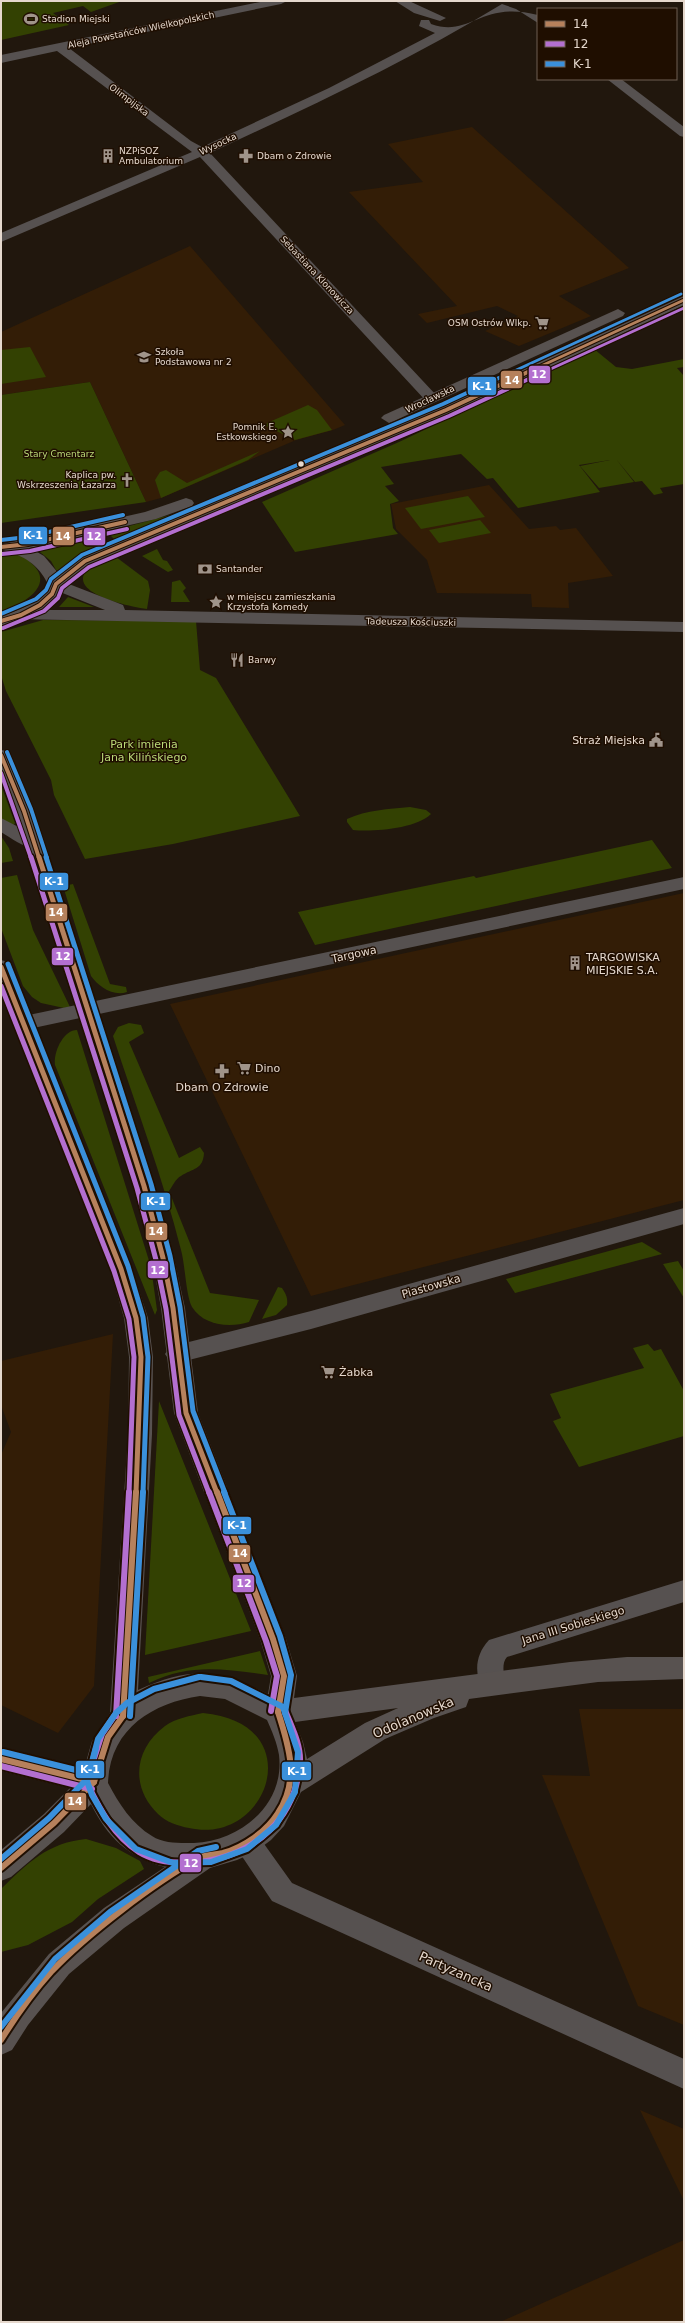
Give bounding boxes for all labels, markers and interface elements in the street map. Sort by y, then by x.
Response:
legend [537,8,677,80]
street label: Aleja Powstańców Wielkopolskich [67,10,215,50]
sports icon: Stadion Miejski [23,11,39,27]
place label: Stadion Miejski [42,14,110,24]
text: 14 [573,17,588,31]
text: 12 [573,37,588,51]
text: K-1 [573,57,592,71]
street label: Olimpijska [107,82,151,118]
street label: Wysocka [198,131,238,157]
place label: NZPiSOZ Ambulatorium [119,146,183,166]
building icon: NZPiSOZ Ambulatorium [100,148,116,164]
pharmacy icon: Dbam o Zdrowie [238,148,254,164]
place label: Dbam o Zdrowie [257,151,332,161]
street label: Sebastiana Klonowicza [278,234,356,316]
supermarket icon: OSM Ostrów Wlkp. [534,315,550,331]
place label: OSM Ostrów Wlkp. [448,318,531,328]
place label: Szkoła Podstawowa nr 2 [155,347,232,367]
school or university icon: Szkoła Podstawowa nr 2 [136,349,152,365]
line badge: 12 [528,365,551,384]
text: 12 [531,368,547,381]
line badge: 14 [500,370,523,389]
text: 14 [504,374,520,387]
line badge: K-1 [467,376,497,396]
text: K-1 [472,380,492,393]
street label: Wrocławska [404,383,456,415]
place label: Pomnik E. Estkowskiego [216,422,277,442]
place icon: Pomnik E. Estkowskiego [280,424,296,440]
park label: Stary Cmentarz [24,449,94,459]
unlabelled marker [296,459,306,469]
place label: Kaplica pw. Wskrzeszenia Łazarza [17,470,116,490]
church icon: Kaplica pw. Wskrzeszenia Łazarza [119,472,135,488]
line badge: K-1 [18,526,48,545]
line badge: 14 [52,526,75,546]
line badge: 12 [83,527,106,546]
text: K-1 [23,529,43,542]
text: 14 [55,530,71,543]
text: 12 [86,530,102,543]
bank icon: Santander [197,561,213,577]
place label: Santander [216,564,263,574]
place label: w miejscu zamieszkania Krzystofa Komedy [227,592,335,612]
place icon: w miejscu zamieszkania Krzystofa Komedy [208,594,224,610]
street label: Tadeusza Kościuszki [365,616,456,628]
restaurant icon: Barwy [229,652,245,668]
place label: Barwy [248,655,277,665]
public building icon: Straż Miejska [648,732,664,748]
place label: Straż Miejska [572,734,645,747]
park label: Park imienia Jana Kilińskiego [100,738,187,764]
line badge: K-1 [39,872,69,891]
text: K-1 [44,875,64,888]
line badge: 14 [45,903,68,922]
text: 14 [48,906,64,919]
street label: Targowa [330,943,378,966]
line badge: 12 [51,947,74,966]
text: 12 [55,950,71,963]
place label: TARGOWISKA MIEJSKIE S.A. [585,951,660,977]
building icon: TARGOWISKA MIEJSKIE S.A. [567,955,583,971]
supermarket icon: Dino [236,1060,252,1076]
place label: Dino [255,1062,280,1075]
pharmacy icon: Dbam O Zdrowie [214,1063,230,1079]
place label: Dbam O Zdrowie [176,1081,269,1094]
line badge: K-1 [140,1192,171,1211]
text: K-1 [146,1195,166,1208]
line badge: 14 [145,1222,168,1241]
text: 14 [148,1225,164,1238]
line badge: 12 [147,1260,169,1279]
text: 12 [150,1264,166,1277]
street label: Piastowska [400,1272,462,1301]
supermarket icon: Żabka [320,1364,336,1380]
place label: Żabka [339,1366,373,1379]
line badge: K-1 [222,1516,252,1535]
text: K-1 [227,1519,247,1532]
line badge: 14 [228,1544,251,1563]
text: 14 [232,1547,248,1560]
line badge: 12 [232,1574,255,1593]
text: 12 [236,1577,252,1590]
street label: Jana III Sobieskiego [519,1604,626,1648]
street label: Odolanowska [370,1694,456,1741]
line badge: K-1 [75,1760,105,1779]
line badge: K-1 [281,1761,312,1781]
text: K-1 [80,1763,100,1776]
text: K-1 [287,1765,307,1778]
line badge: 14 [64,1792,87,1811]
text: 14 [67,1795,83,1808]
line badge: 12 [179,1853,202,1873]
text: 12 [183,1857,199,1870]
street label: Partyzancka [417,1949,495,1994]

